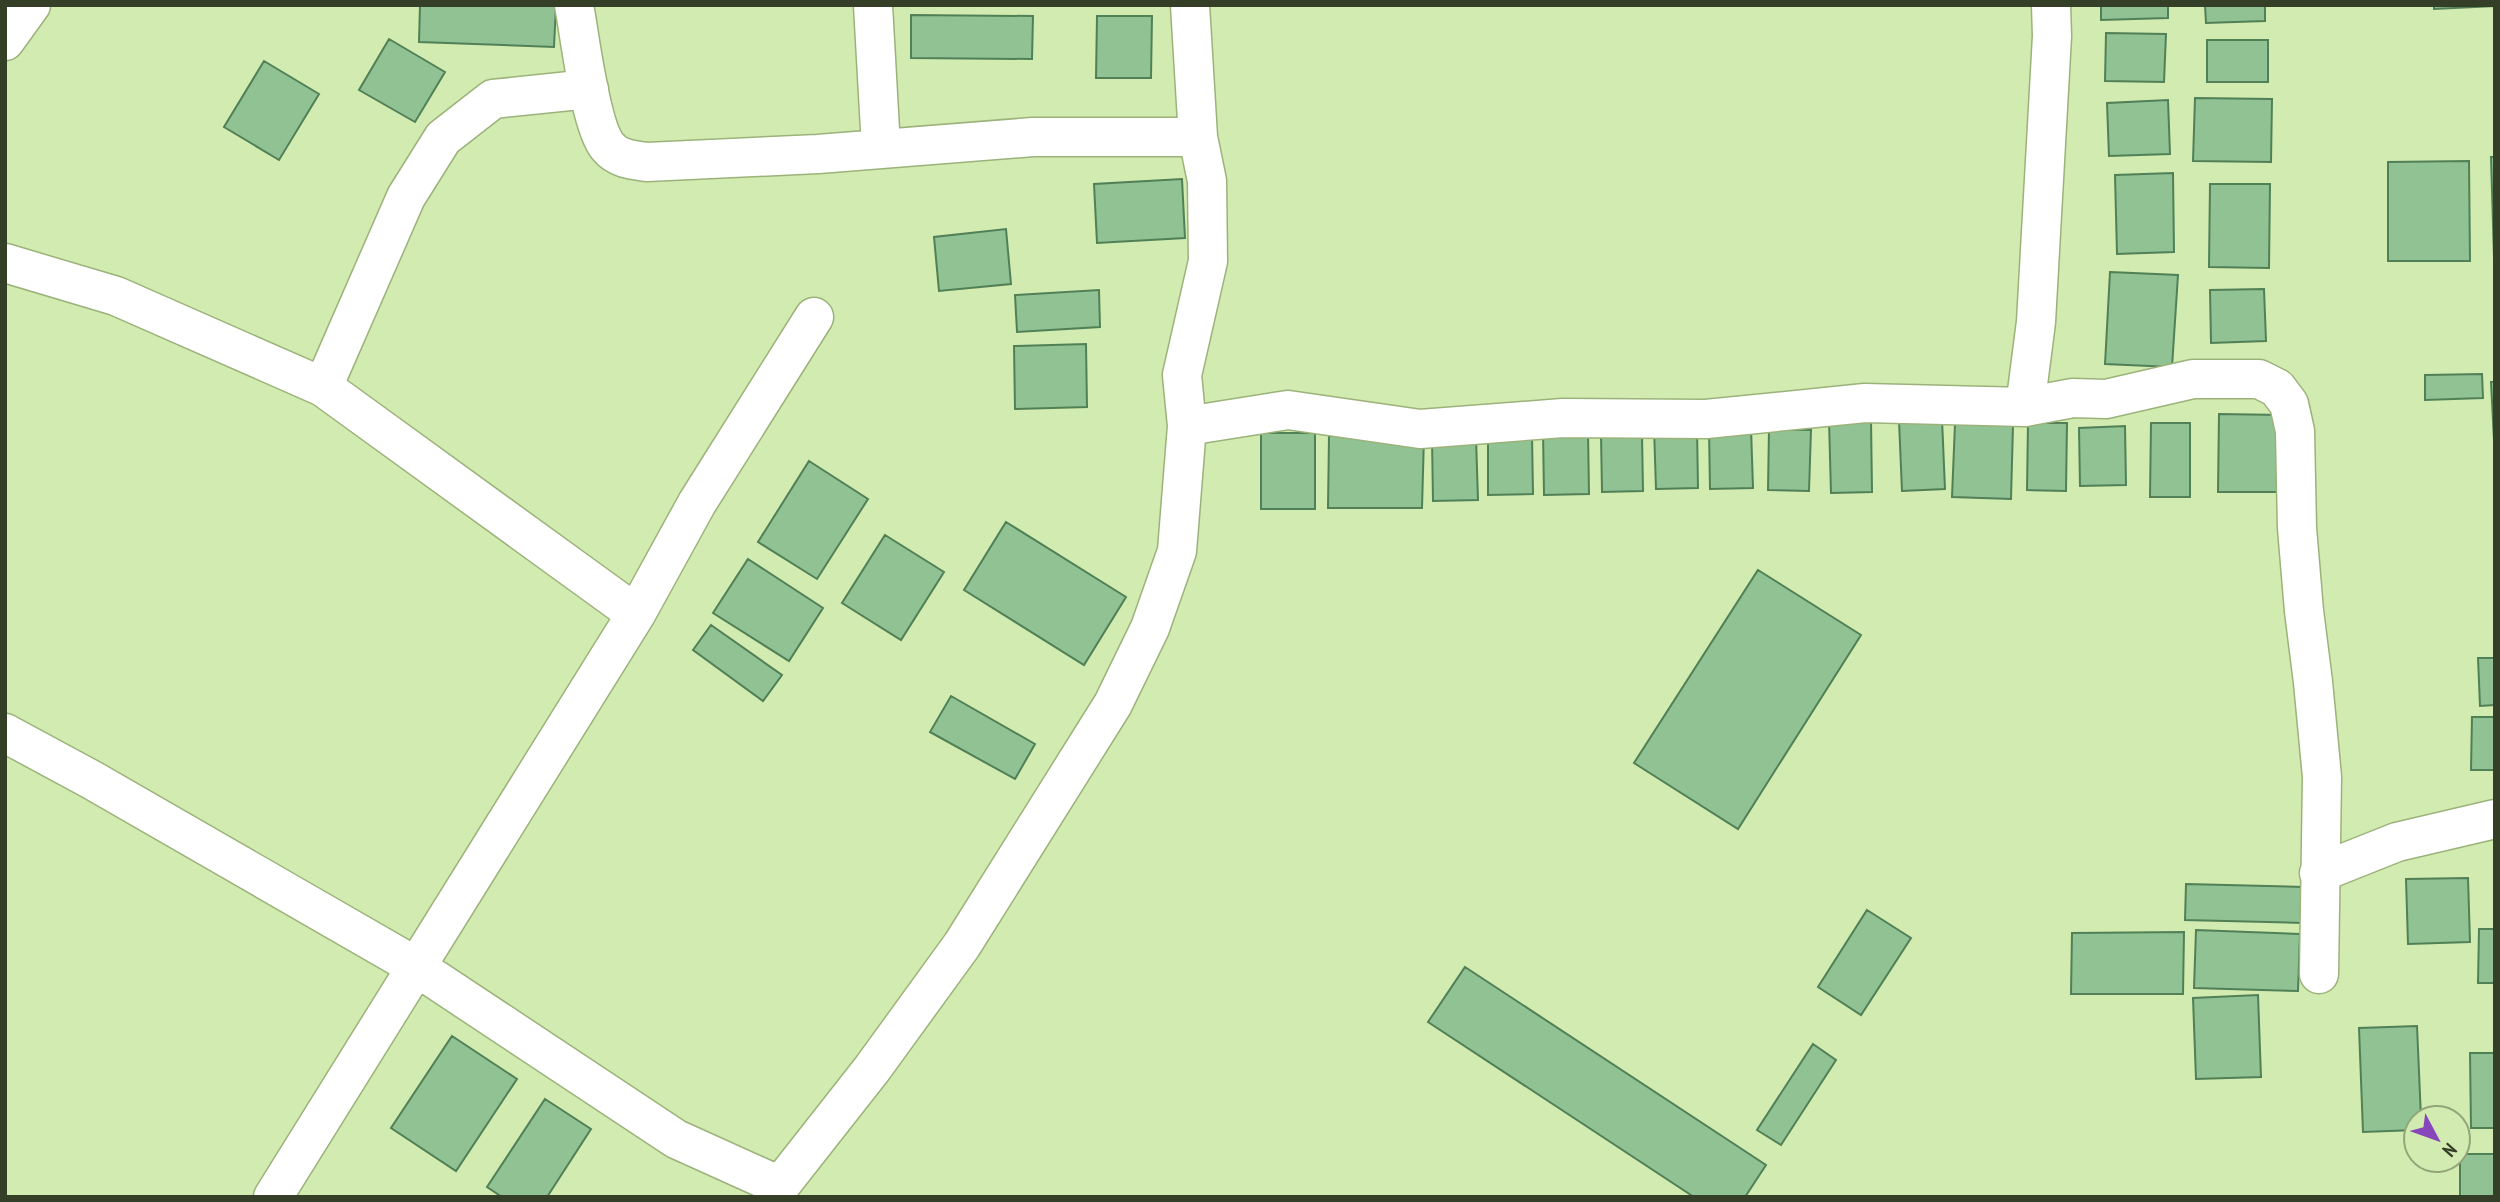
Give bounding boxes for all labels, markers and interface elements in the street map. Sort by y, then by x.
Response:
north arrow [2402,1104,2472,1174]
text: N [2437,1138,2462,1162]

